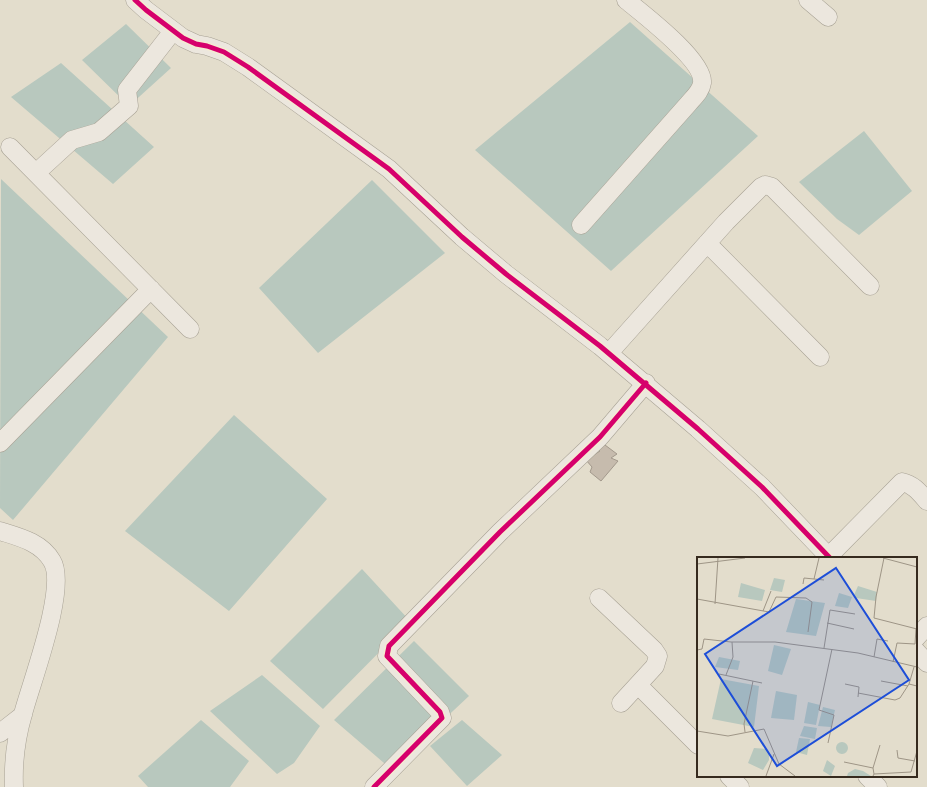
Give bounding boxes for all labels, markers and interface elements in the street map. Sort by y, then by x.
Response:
inset map [697,557,917,777]

